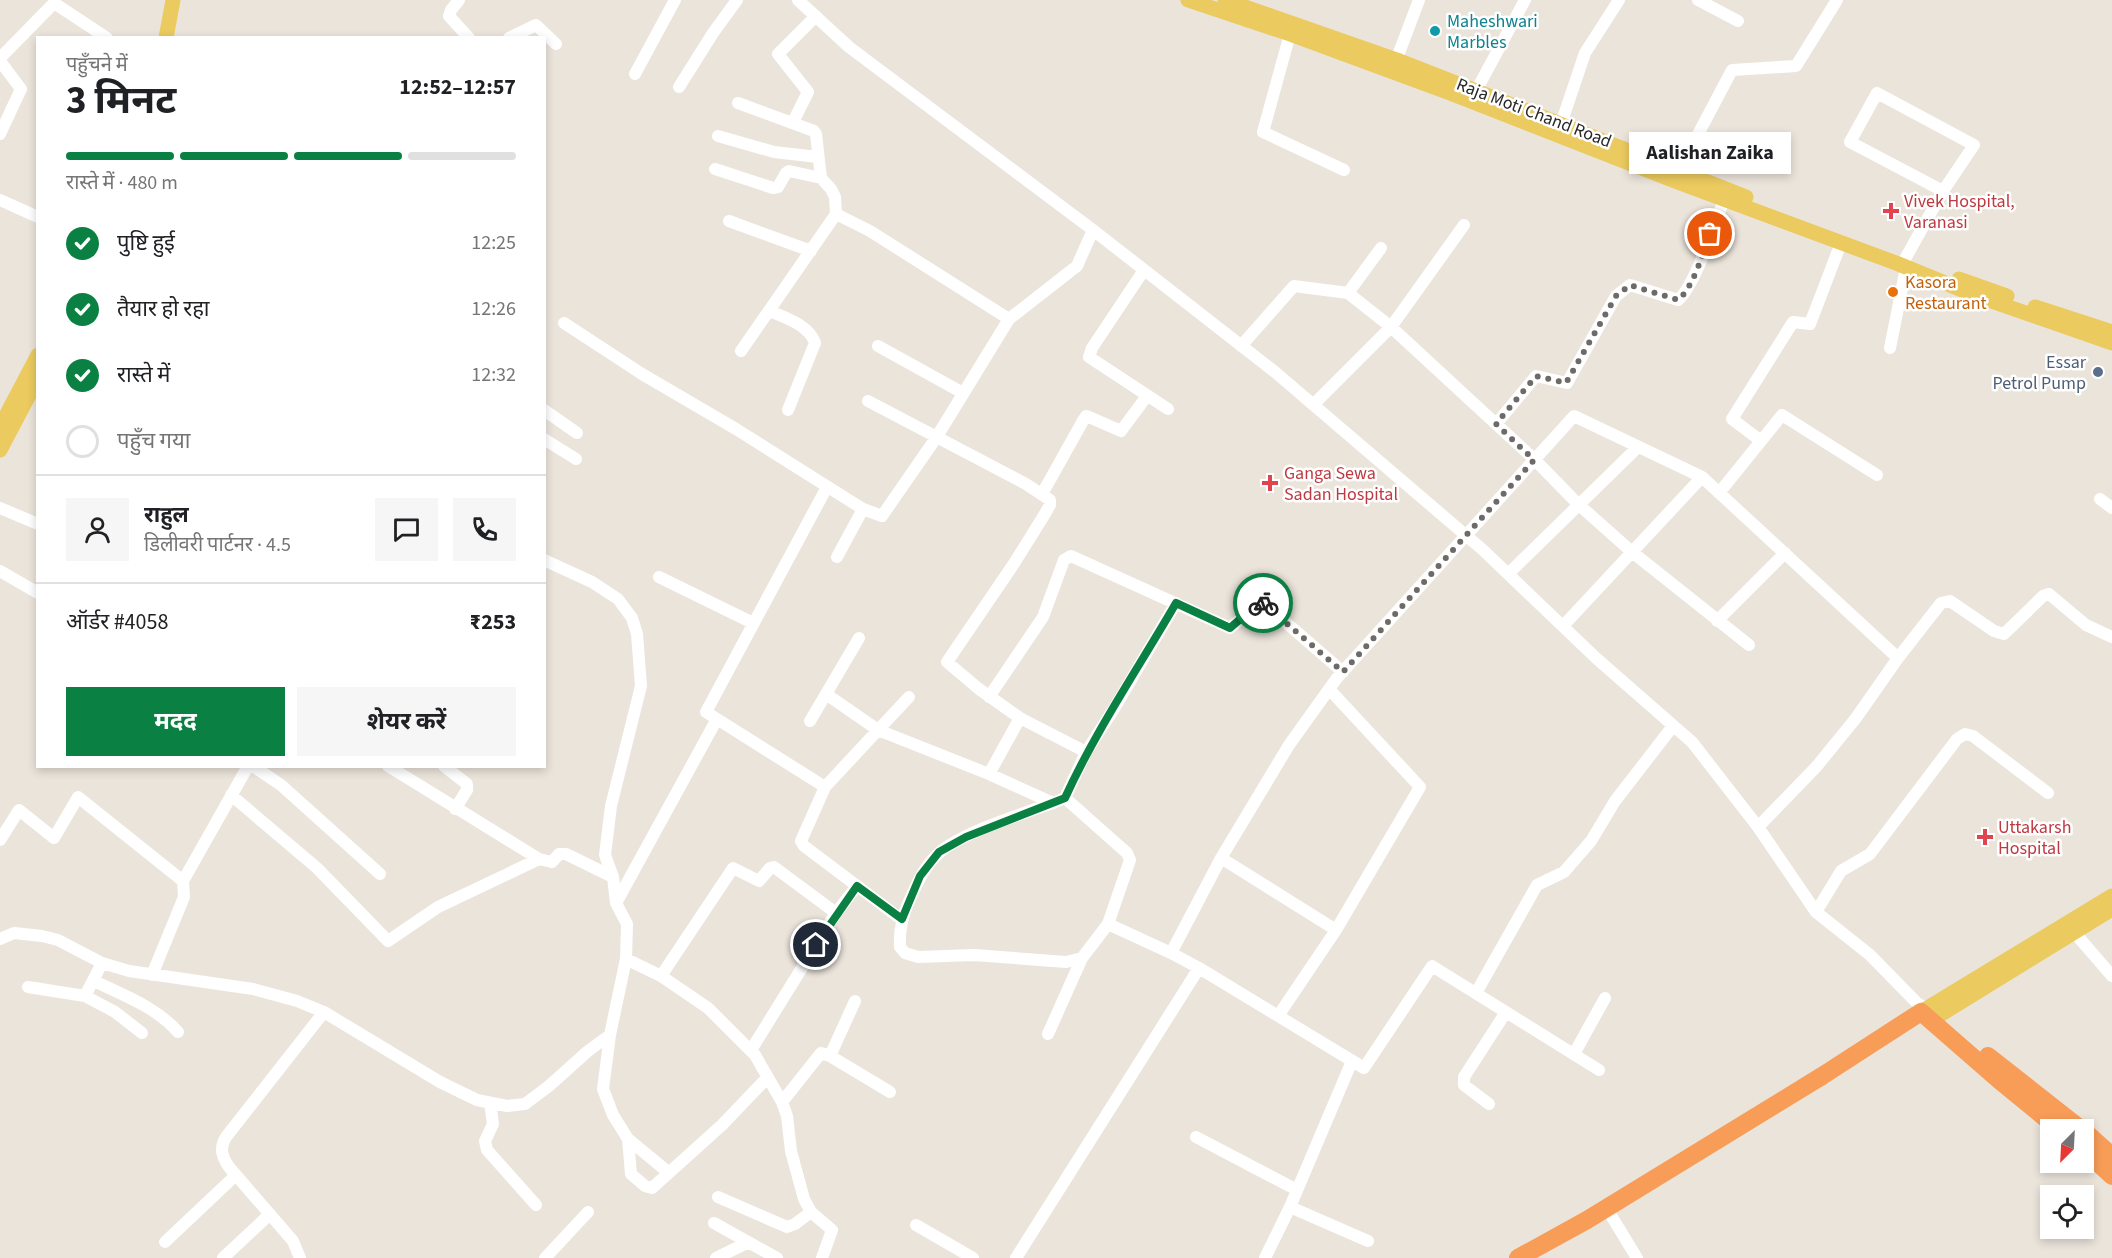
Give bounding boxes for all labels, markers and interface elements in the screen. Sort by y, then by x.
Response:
place label: Maheshwari Marbles [1447,9,1538,55]
marker: Maheshwari Marbles [1428,24,1442,38]
text: पहुँचने में [66,51,128,79]
text: 12:52–12:57 [399,71,516,103]
street label: Raja Moti Chand Road [1453,72,1615,154]
text: 3 मिनट [66,73,176,129]
callout: Aalishan Zaika [1629,132,1791,174]
text: Aalishan Zaika [1646,139,1774,167]
text: रास्ते में · 480 m [66,169,178,197]
place label: Vivek Hospital, Varanasi [1904,189,2015,235]
marker: Vivek Hospital, Varanasi [1882,202,1900,220]
pin [1684,208,1735,259]
icon: bag [1693,217,1726,250]
icon: check [66,227,99,260]
text: पुष्टि हुई [117,227,175,259]
text: 12:25 [471,229,516,257]
place label: Kasora Restaurant [1905,270,1987,316]
marker: Kasora Restaurant [1886,285,1900,299]
icon: check [66,293,99,326]
text: तैयार हो रहा [117,293,210,325]
text: 12:26 [471,295,516,323]
place label: Essar Petrol Pump [1993,350,2087,396]
icon: check [66,359,99,392]
text: रास्ते में [117,359,170,391]
text: 12:32 [471,361,516,389]
marker: Essar Petrol Pump [2091,365,2105,379]
text: पहुँच गया [117,425,190,457]
place label: Ganga Sewa Sadan Hospital [1284,461,1398,507]
marker: Ganga Sewa Sadan Hospital [1261,474,1279,492]
button: person [66,498,129,561]
button: chat [375,498,438,561]
button: phone [453,498,516,561]
text: राहुल [144,499,189,531]
text: डिलीवरी पार्टनर · 4.5 [144,531,291,559]
courier [1233,573,1293,633]
icon: bike [1247,587,1280,620]
text: ऑर्डर #4058 [66,606,168,638]
text: ₹253 [470,606,516,638]
button: मदद [66,687,285,756]
button: शेयर करें [297,687,516,756]
place label: Uttakarsh Hospital [1998,815,2071,861]
marker: Uttakarsh Hospital [1976,828,1994,846]
pin [790,919,841,970]
icon: home [799,928,832,961]
north arrow [2040,1119,2094,1173]
map controls [2040,1119,2094,1239]
button: locate [2040,1185,2094,1239]

